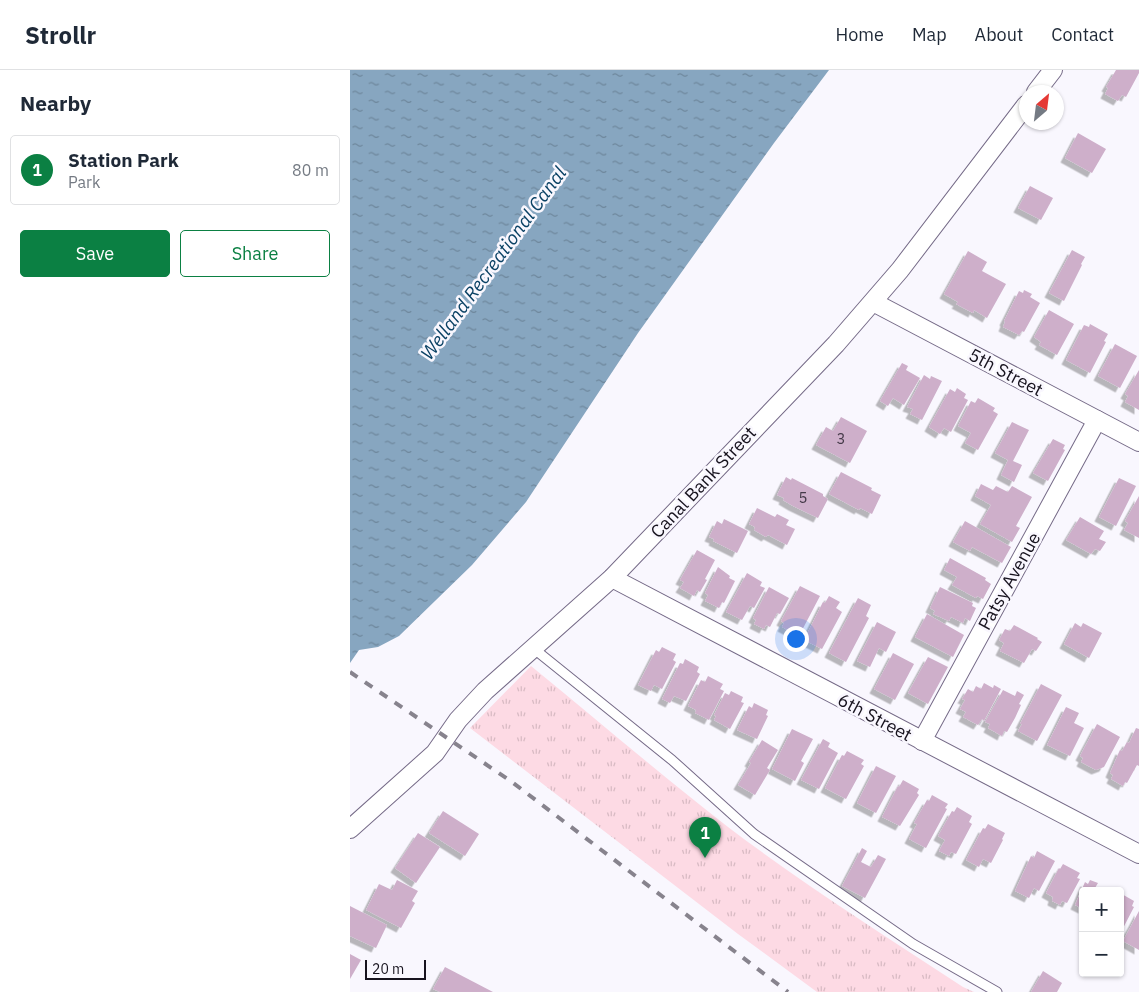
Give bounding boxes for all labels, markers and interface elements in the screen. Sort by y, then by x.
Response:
text: Strollr [25,19,96,51]
text: Home [836,23,884,46]
text: Map [912,23,947,46]
text: About [975,23,1023,46]
text: Contact [1051,23,1114,46]
north arrow [1019,85,1064,130]
text: Nearby [20,89,91,117]
text: Station Park [68,148,179,172]
text: 1 [32,160,42,180]
text: 80 m [292,160,329,180]
water label: Welland Recreational Canal [415,162,571,364]
text: Park [68,172,100,192]
button: Save [20,230,170,277]
button: Share [180,230,330,277]
street label: 5th Street [965,343,1047,401]
street label: Canal Bank Street [645,421,761,543]
house number: 3 [836,429,846,448]
house number: 5 [798,488,808,507]
street label: Patsy Avenue [973,528,1045,634]
your location [783,626,809,652]
street label: 6th Street [834,688,916,746]
pin: 1 [689,817,721,858]
map controls [1079,887,1124,977]
button: + [1079,887,1124,932]
button: − [1079,932,1124,977]
scale bar [365,957,426,980]
text: 20 m [372,960,404,978]

